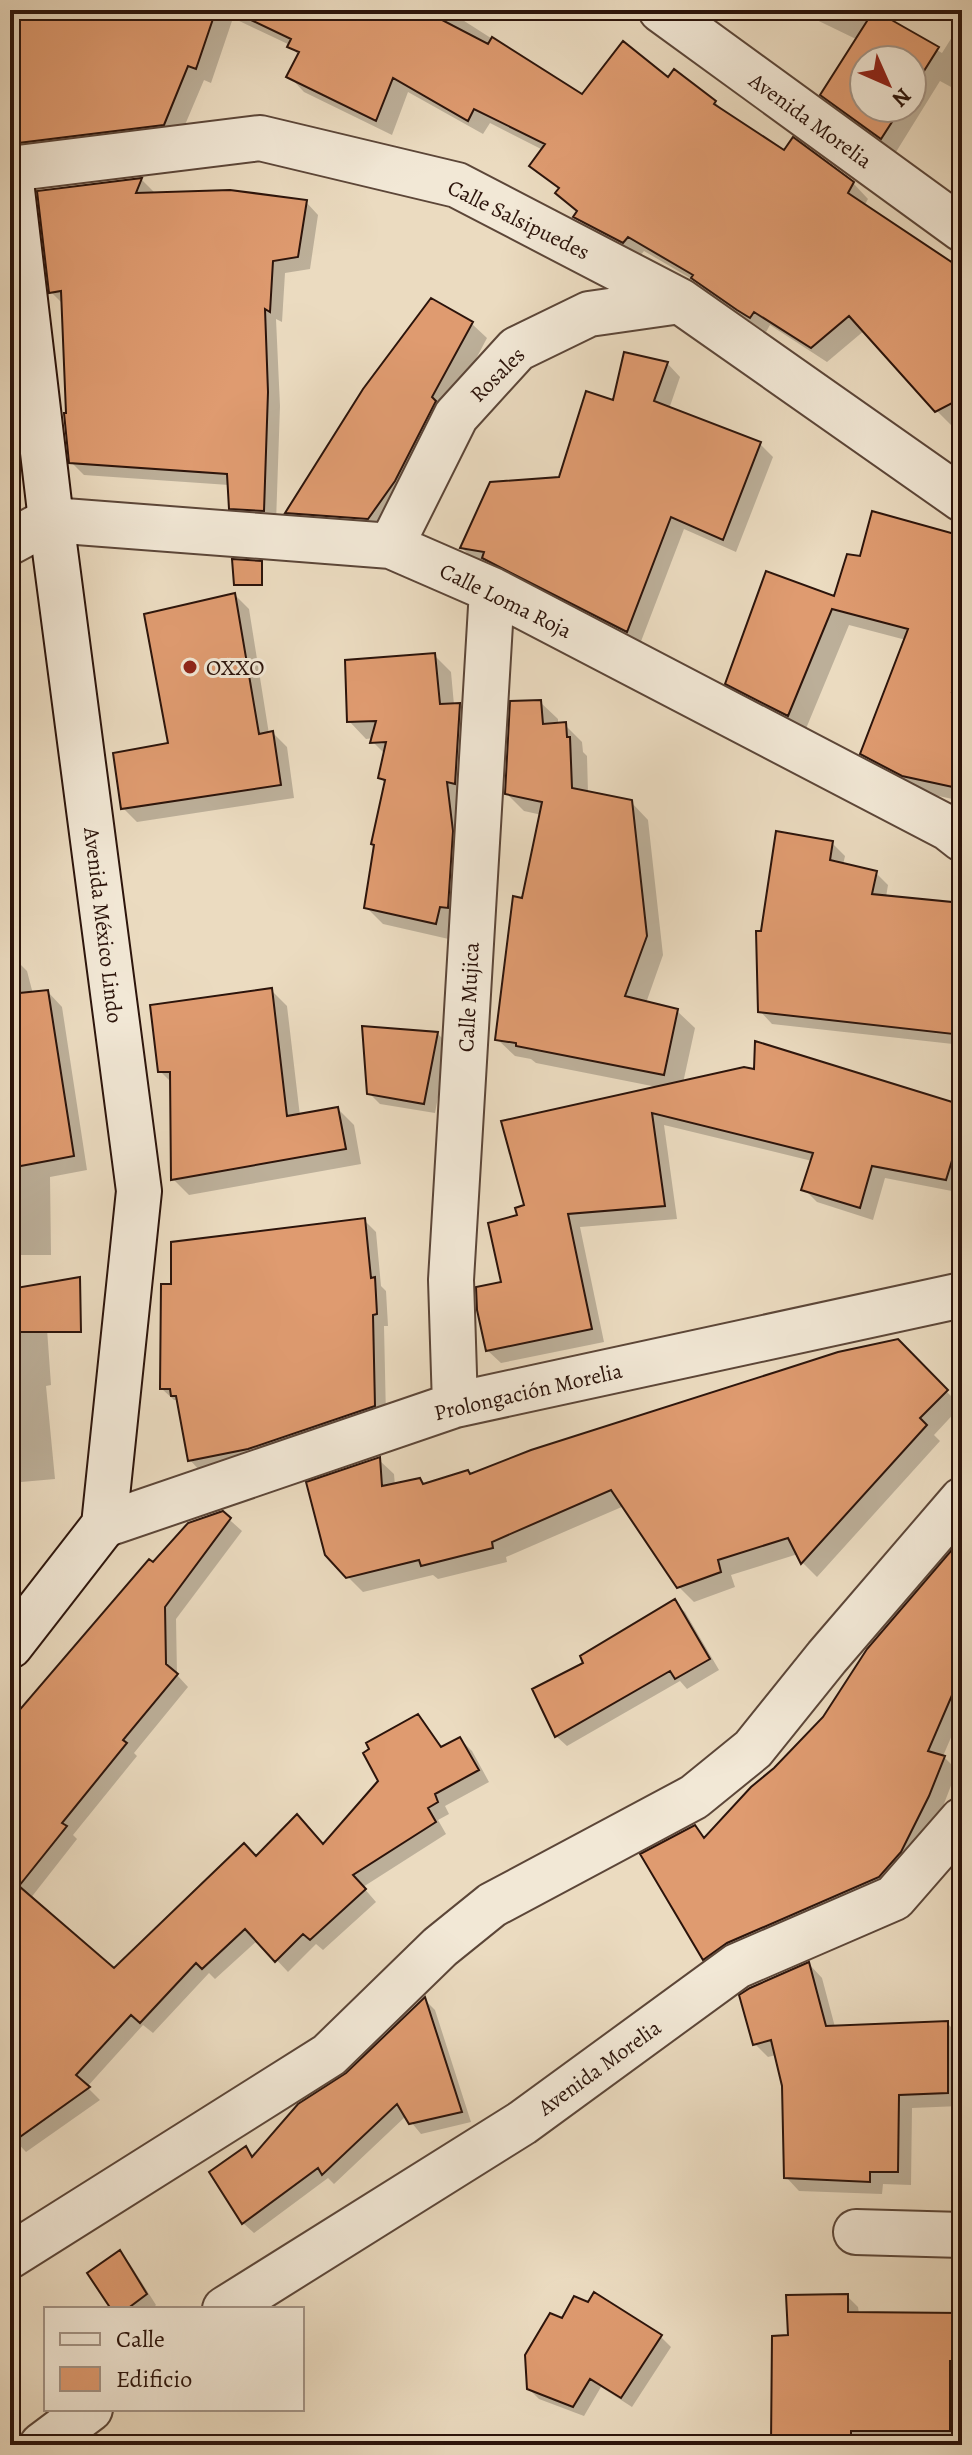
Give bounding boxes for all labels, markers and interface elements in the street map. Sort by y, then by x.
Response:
north arrow [848,44,928,124]
street label: Avenida Morelia [742,65,879,176]
text: N [885,81,918,114]
street label: Calle Salsipuedes [442,172,595,267]
street label: Rosales [463,340,532,409]
street label: Calle Loma Roja [434,556,577,646]
place label: OXXO [206,653,265,683]
marker: OXXO [181,658,199,676]
street label: Avenida México Lindo [76,824,130,1025]
street label: Calle Mujica [451,941,487,1053]
street label: Prolongación Morelia [431,1356,626,1428]
street label: Avenida Morelia [531,2012,668,2123]
legend [44,2307,304,2411]
text: Calle [116,2323,165,2355]
text: Edificio [116,2363,192,2395]

